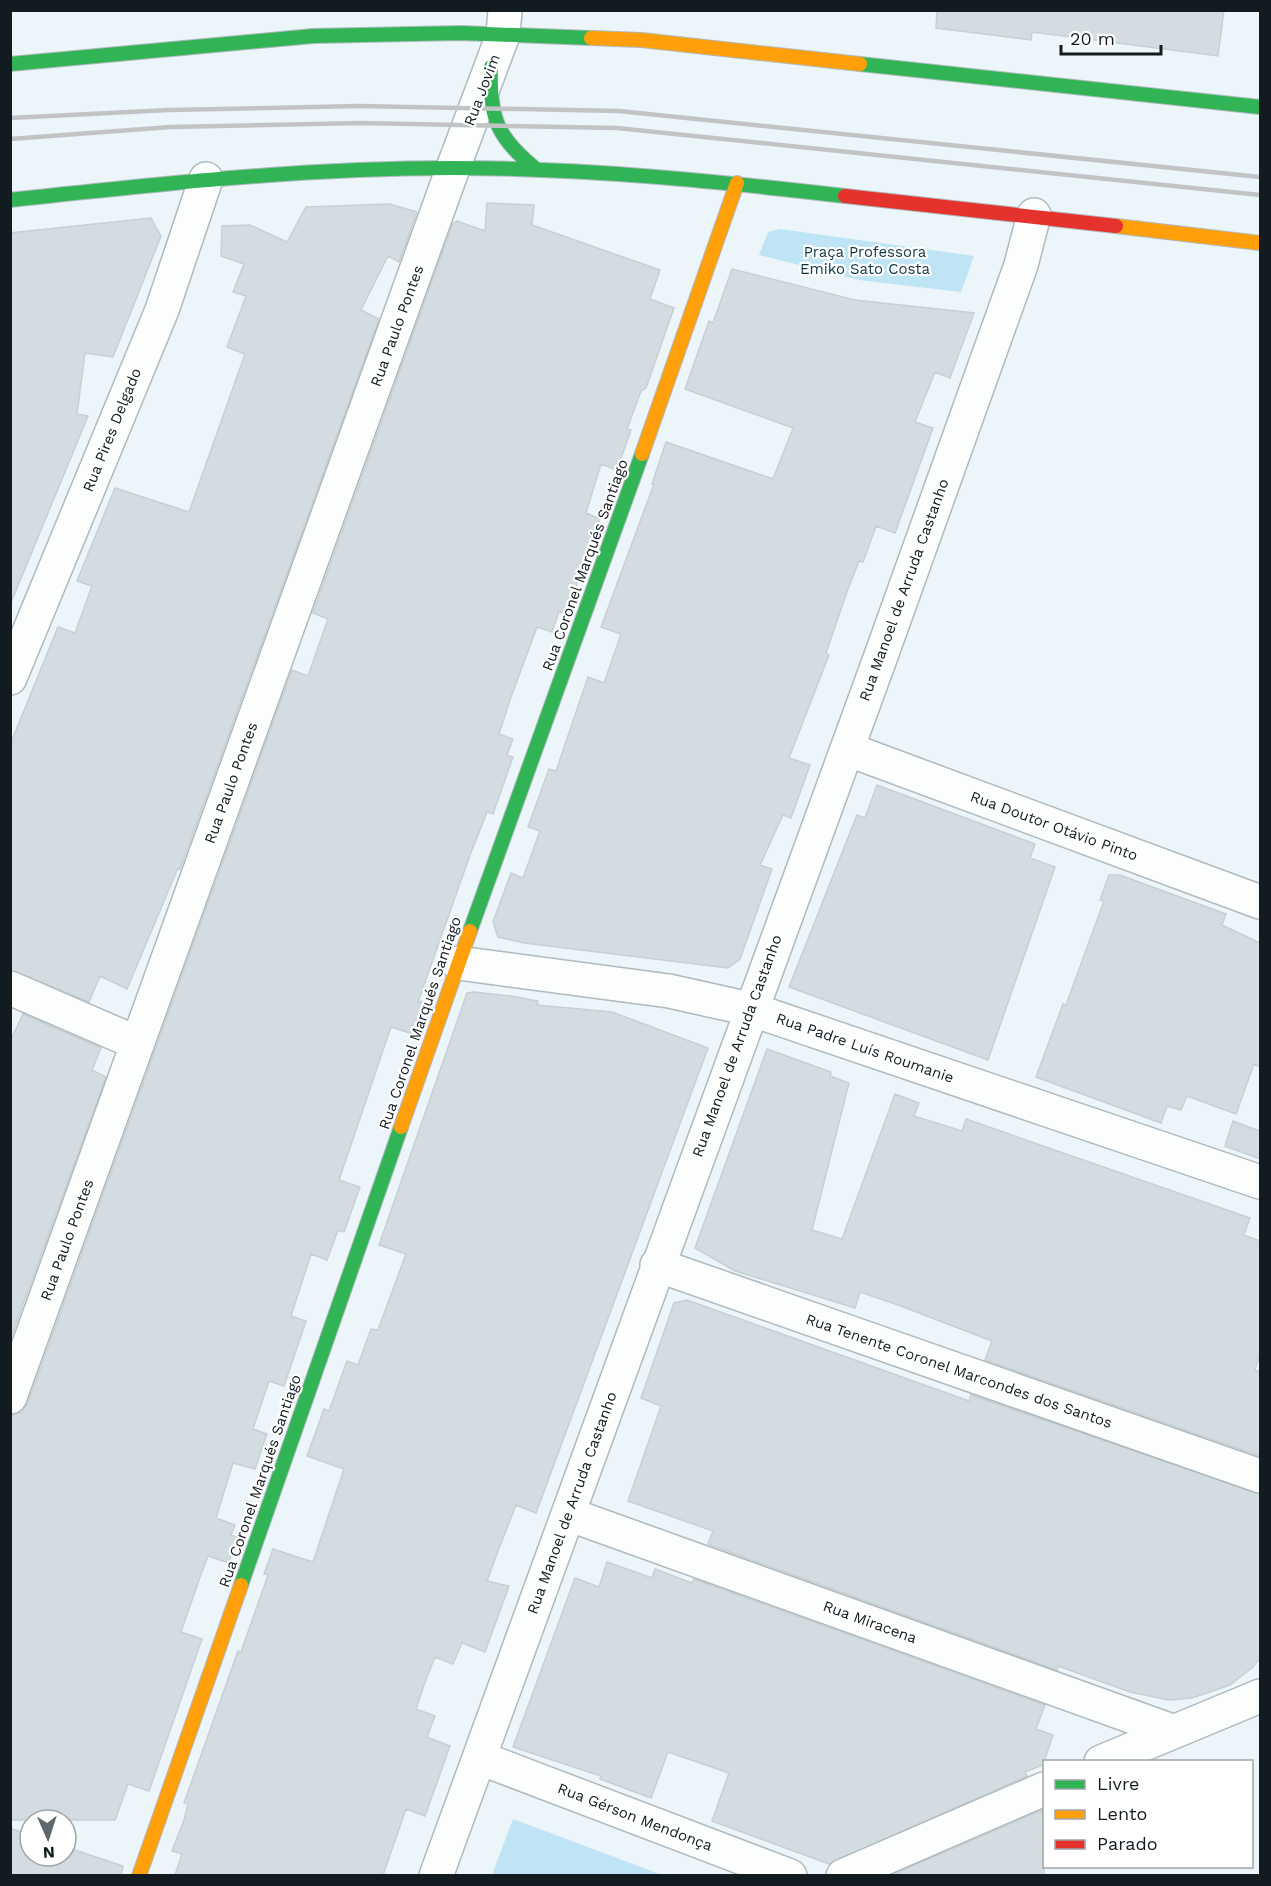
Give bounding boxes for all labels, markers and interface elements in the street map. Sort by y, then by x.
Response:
scale bar [1061,18,1162,56]
text: 20 m [1070,28,1115,49]
street label: Rua Jovim [460,52,504,128]
park label: Praça Professora Emiko Sato Costa [800,243,931,278]
street label: Rua Paulo Pontes [367,263,427,389]
street label: Rua Pires Delgado [79,365,145,495]
street label: Rua Coronel Marqués Santiago [538,457,632,673]
street label: Rua Manoel de Arruda Castanho [855,476,953,704]
street label: Rua Paulo Pontes [201,720,261,846]
street label: Rua Doutor Otávio Pinto [968,787,1140,865]
street label: Rua Coronel Marqués Santiago [375,914,465,1132]
street label: Rua Manoel de Arruda Castanho [688,932,786,1160]
street label: Rua Padre Luís Roumanie [774,1009,956,1087]
street label: Rua Paulo Pontes [37,1177,97,1303]
street label: Rua Tenente Coronel Marcondes dos Santos [803,1310,1115,1432]
street label: Rua Coronel Marqués Santiago [215,1372,305,1590]
street label: Rua Manoel de Arruda Castanho [523,1389,621,1617]
street label: Rua Miracena [821,1597,920,1647]
legend [1043,1760,1253,1868]
text: Livre [1097,1773,1139,1794]
street label: Rua Gérson Mendonça [555,1779,715,1855]
text: Lento [1097,1803,1147,1824]
north arrow [18,1808,78,1868]
text: Parado [1097,1833,1158,1854]
text: N [42,1843,55,1862]

